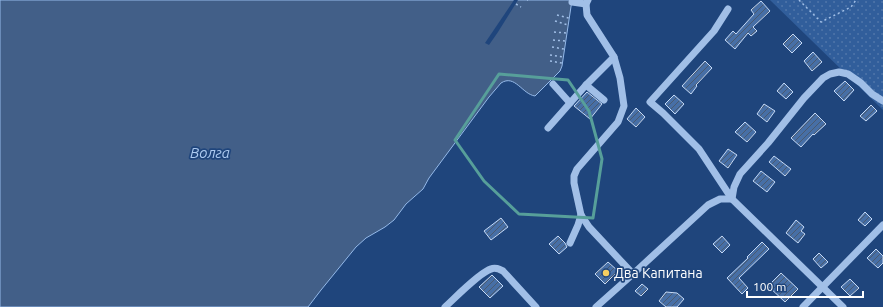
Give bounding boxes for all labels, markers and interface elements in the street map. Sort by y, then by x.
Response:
water label: Волга [190,144,230,161]
place label: Два Капитана [614,265,703,281]
marker: Два Капитана [601,268,611,278]
scale bar [747,273,863,299]
text: 100 m [753,280,786,293]

